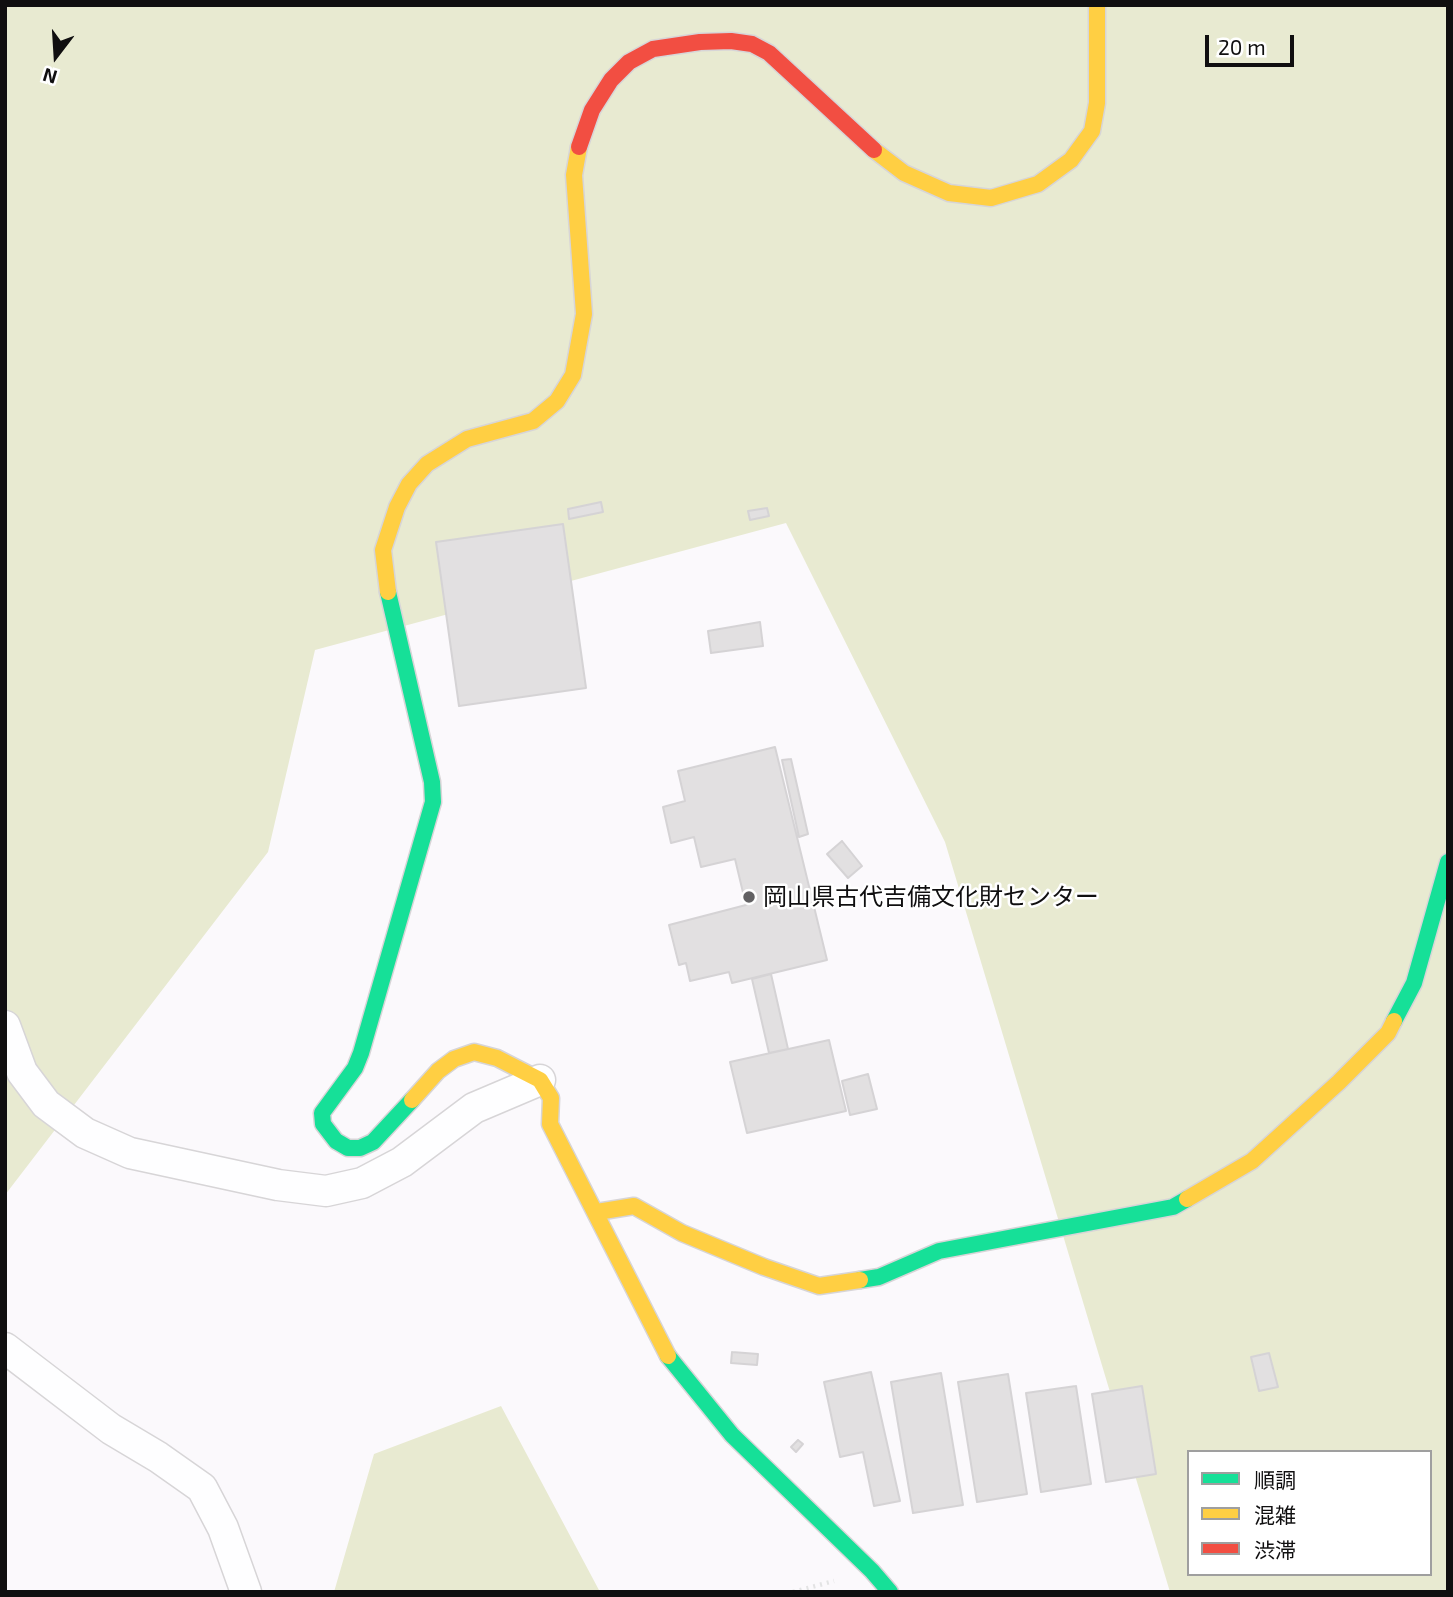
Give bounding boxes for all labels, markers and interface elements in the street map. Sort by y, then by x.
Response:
north arrow [21,21,91,91]
scale bar [1208,21,1297,65]
text: 20 m [1218,34,1266,59]
text: N [40,64,60,90]
place label: 岡山県古代吉備文化財センター [763,883,1099,911]
marker: 岡山県古代吉備文化財センター [741,889,757,905]
legend [1187,1450,1432,1576]
text: 順調 [1254,1467,1296,1492]
text: 混雑 [1254,1502,1296,1527]
text: 渋滞 [1254,1537,1296,1562]

